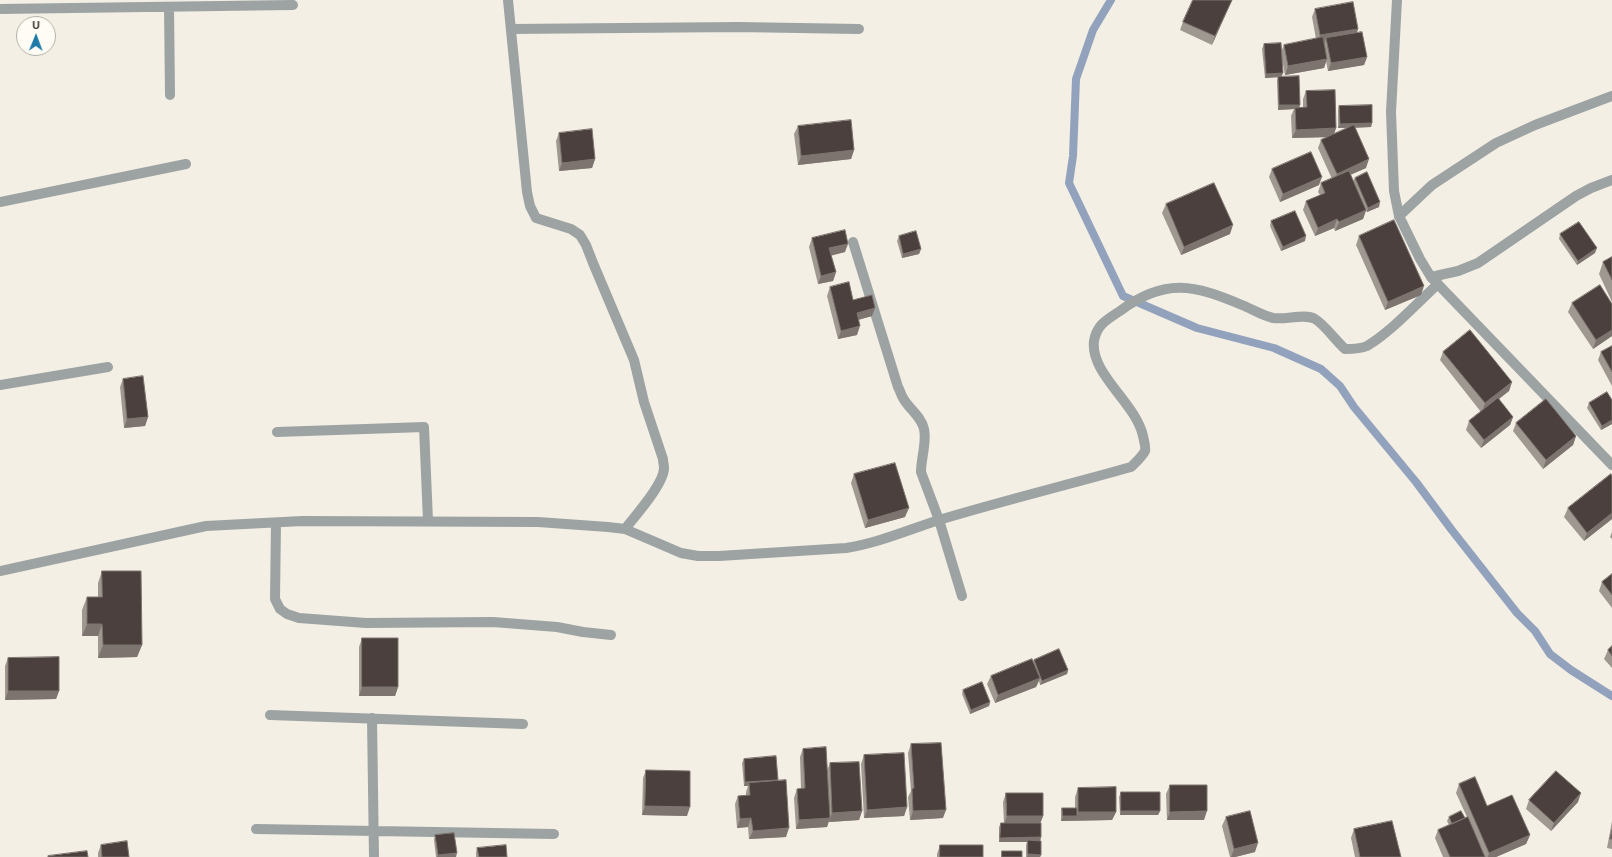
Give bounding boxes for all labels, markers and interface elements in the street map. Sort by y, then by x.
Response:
north arrow [16,16,56,56]
text: U [32,17,40,32]

